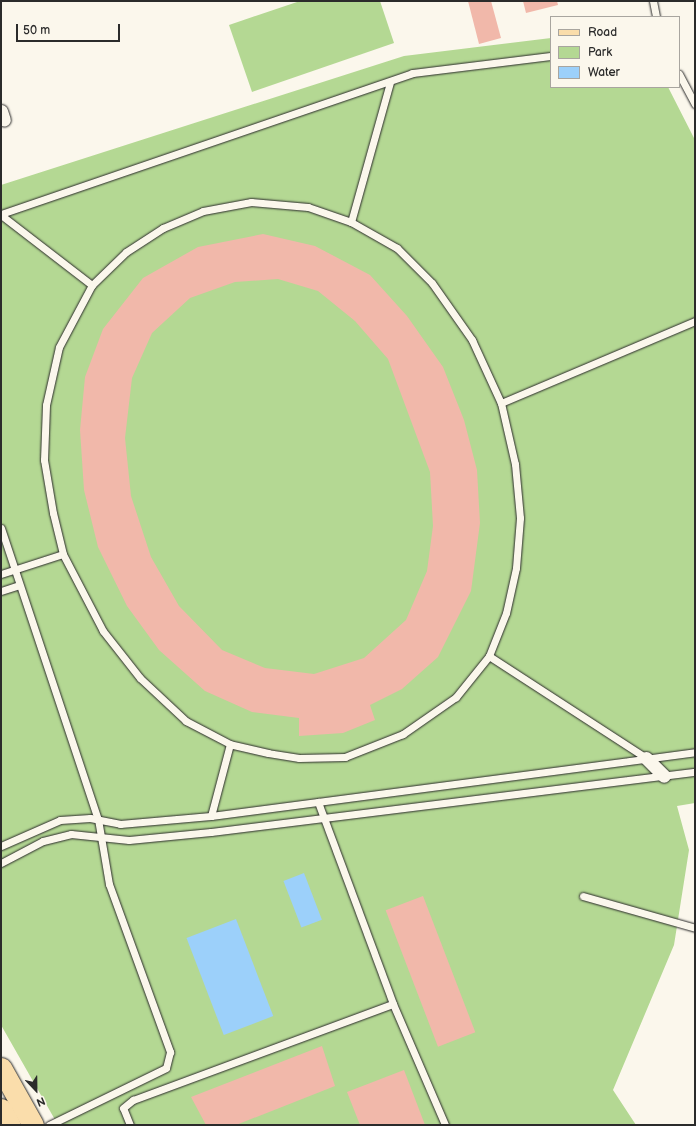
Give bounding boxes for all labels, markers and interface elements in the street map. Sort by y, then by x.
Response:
scale bar [18,16,122,42]
legend [550,16,680,88]
text: 50 m [23,23,50,38]
text: Road [588,25,617,40]
text: Park [588,45,612,60]
text: Water [588,65,620,80]
north arrow [16,1070,56,1110]
text: N [34,1094,47,1109]

